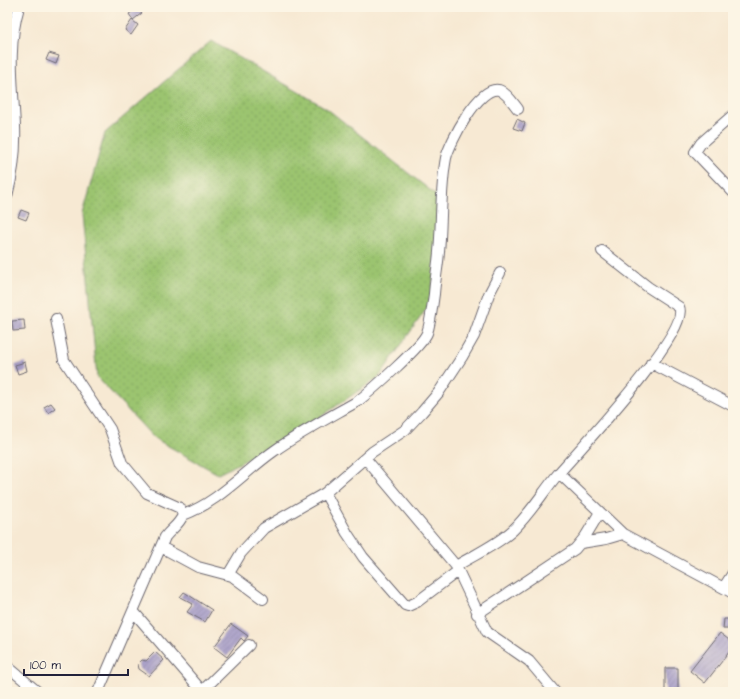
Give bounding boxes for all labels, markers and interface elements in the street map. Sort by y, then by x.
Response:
scale bar [24,651,128,677]
text: 100 m [30,657,61,674]

